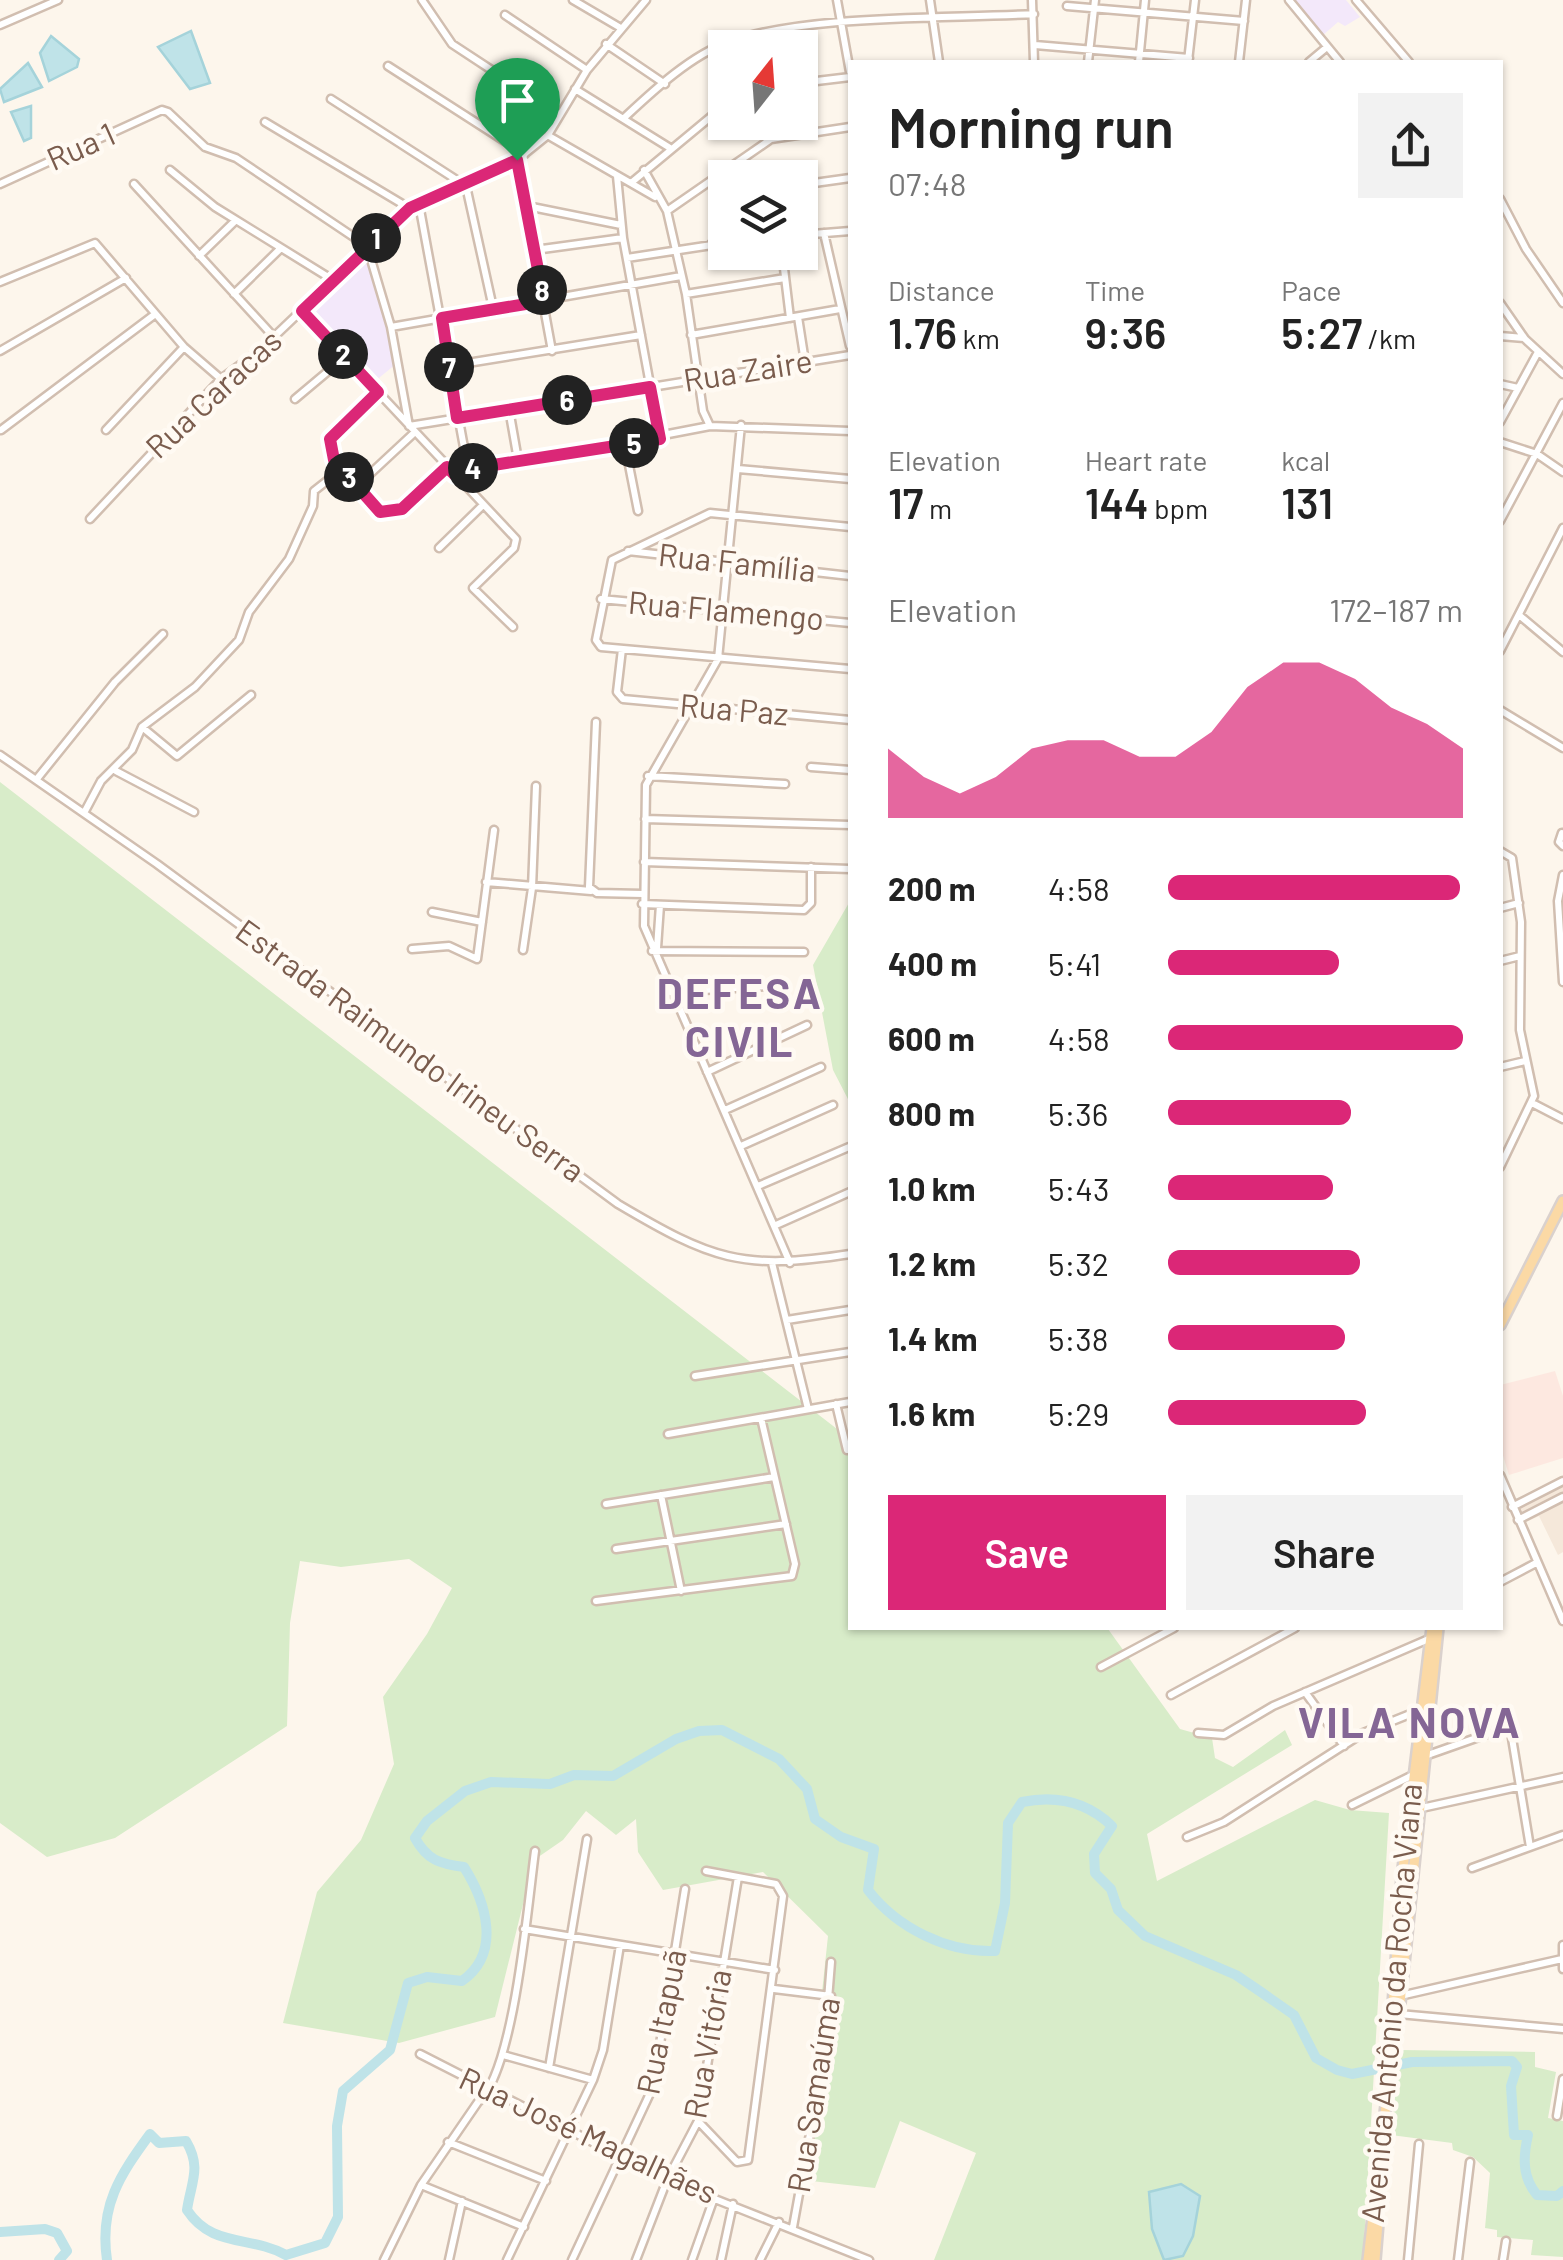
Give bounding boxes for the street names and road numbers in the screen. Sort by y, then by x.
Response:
street label: Rua 1 [40,113,120,177]
street label: Rua Caracas [137,320,288,465]
street label: Rua Zaire [680,340,815,398]
street label: Rua Família [657,534,818,588]
street label: Rua Flamengo [627,582,826,636]
street label: Rua Paz [678,684,790,732]
street label: Estrada Raimundo Irineu Serra [229,910,593,1189]
street label: Avenida Antônio da Rocha Viana [1352,1782,1428,2224]
street label: Rua Itapuã [627,1946,693,2097]
street label: Rua Vitória [674,1966,738,2121]
street label: Rua Samaúma [778,1994,846,2195]
street label: Rua José Magalhães [454,2058,724,2211]

